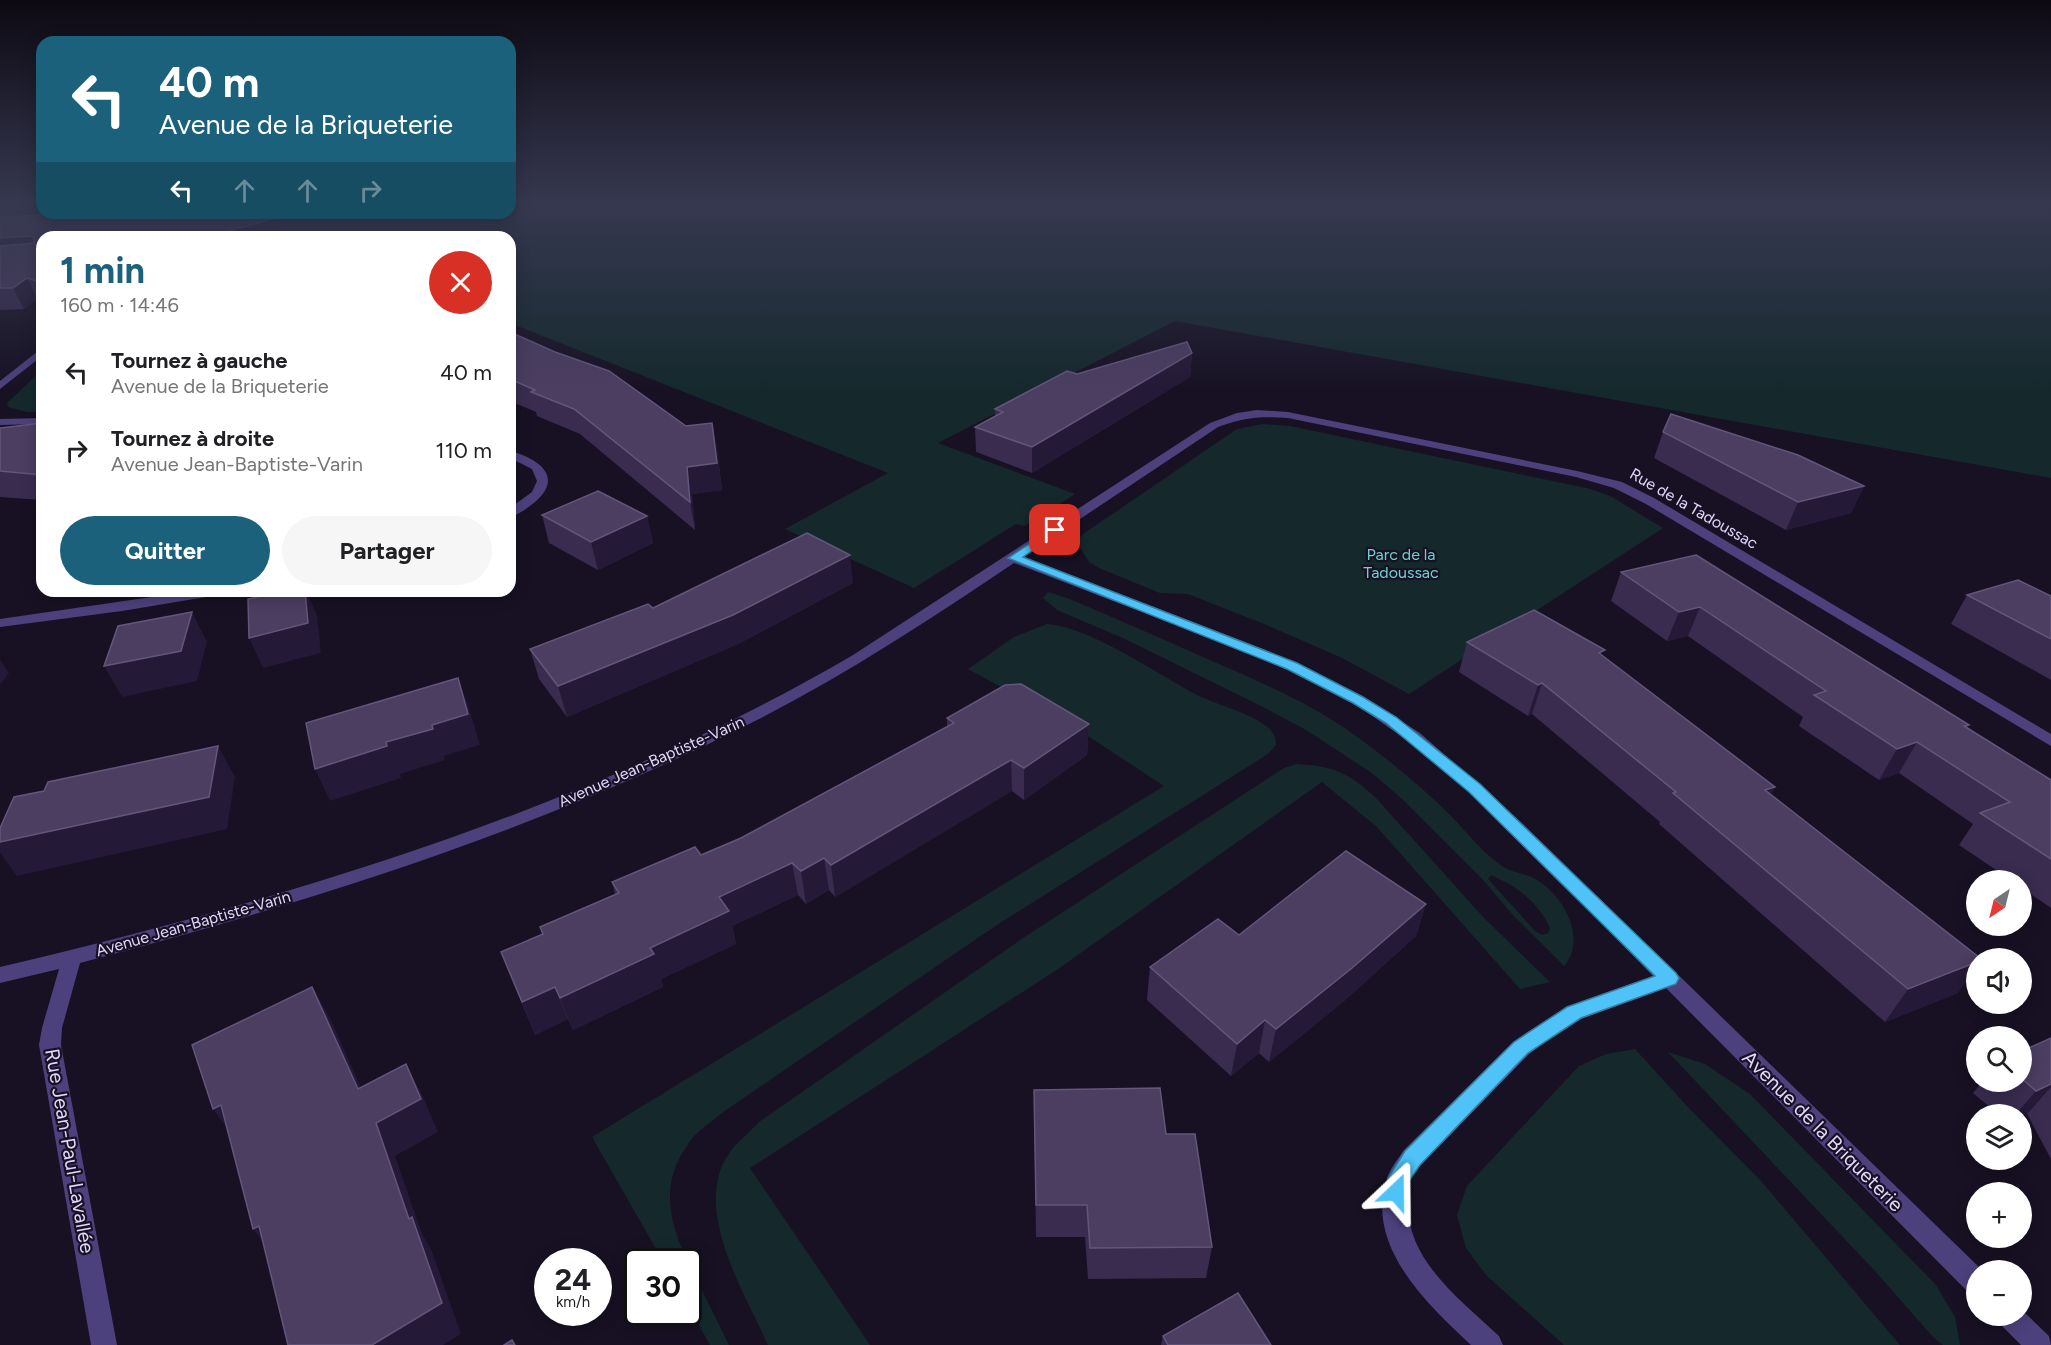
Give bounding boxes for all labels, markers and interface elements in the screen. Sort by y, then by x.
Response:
text: 40 m [159,57,259,108]
icon: left [60,60,138,138]
text: Avenue de la Briqueterie [159,108,453,141]
icon: left [165,174,198,207]
icon: ahead [228,174,261,207]
icon: ahead [291,174,324,207]
icon: right [354,174,387,207]
text: 1 min [60,249,145,292]
button: close [429,251,492,314]
text: 160 m · 14:46 [60,293,179,317]
text: Tournez à gauche [111,347,287,374]
icon: left [60,356,93,389]
text: 40 m [440,359,492,386]
text: Avenue de la Briqueterie [111,374,329,398]
text: Tournez à droite [111,425,274,452]
icon: right [60,434,93,467]
text: 110 m [436,437,492,464]
text: Avenue Jean-Baptiste-Varin [111,452,363,476]
street label: Rue de la Tadoussac [1626,464,1761,553]
pin [1029,504,1080,555]
icon: arrive [1038,513,1071,546]
button: Quitter [60,516,270,585]
button: Partager [282,516,492,585]
park label: Parc de la Tadoussac [1363,545,1439,582]
street label: Avenue Jean-Baptiste-Varin [555,712,747,811]
north arrow [1966,870,2032,936]
map controls [1966,870,2032,1326]
street label: Avenue Jean-Baptiste-Varin [94,887,293,960]
button: sound [1966,948,2032,1014]
button: search [1966,1026,2032,1092]
street label: Avenue de la Briqueterie [1738,1046,1909,1217]
street label: Rue Jean-Paul-Lavallée [40,1047,100,1255]
button: layers [1966,1104,2032,1170]
position arrow [1364,1160,1428,1224]
button: + [1966,1182,2032,1248]
speed limit sign: 30 [624,1248,702,1326]
button: − [1966,1260,2032,1326]
text: 24 [555,1261,591,1298]
text: km/h [556,1293,590,1311]

